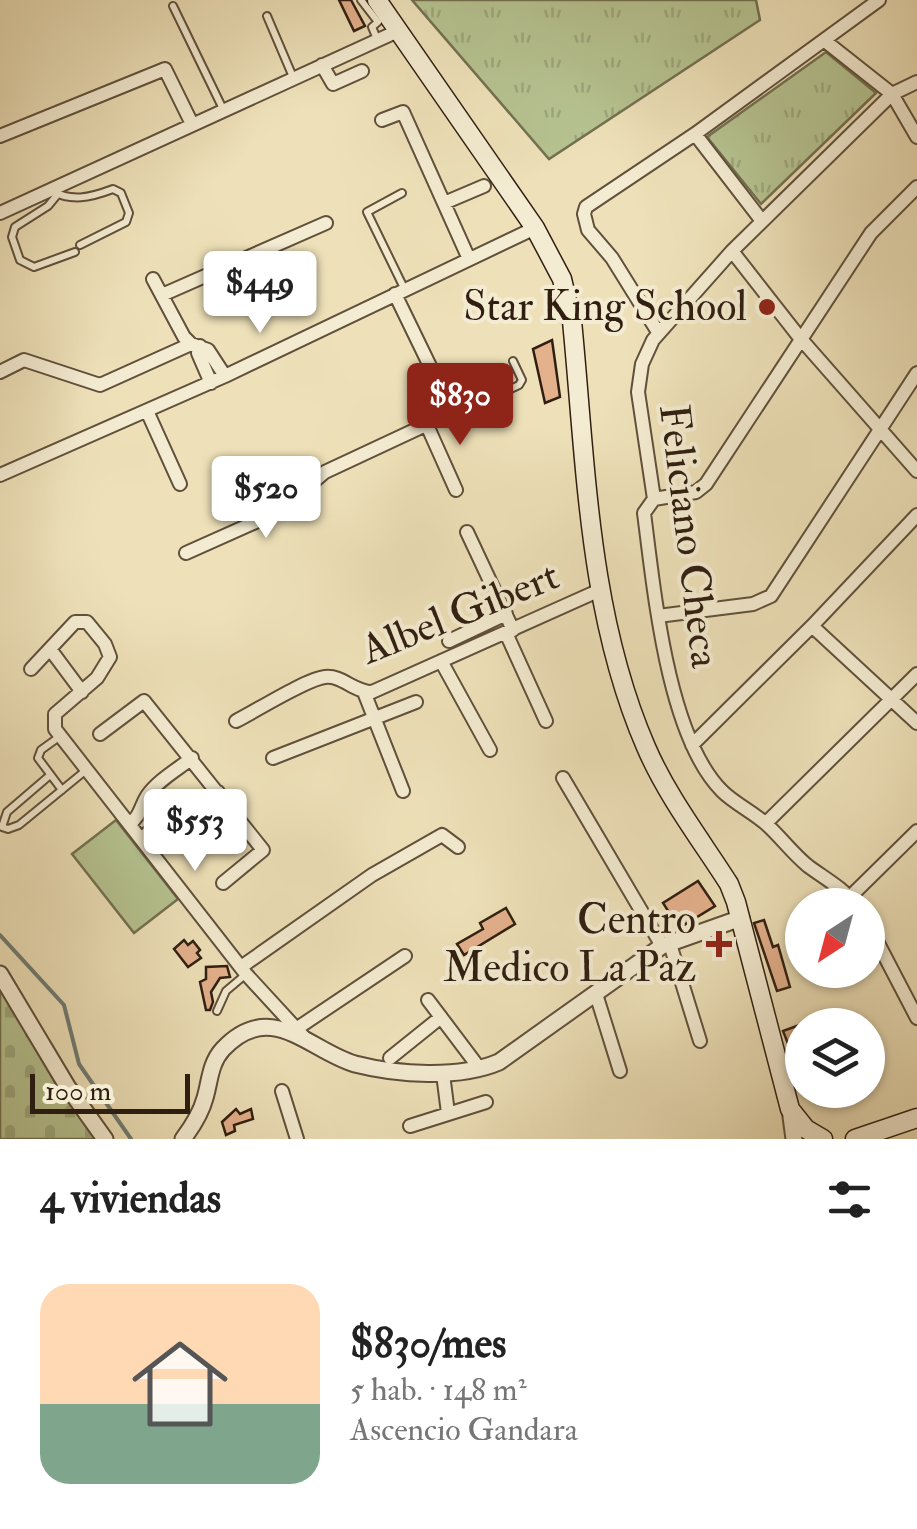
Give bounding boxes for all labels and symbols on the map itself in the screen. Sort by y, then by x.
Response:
pin: $449 [201,251,319,336]
place label: Star King School [463,281,747,333]
marker: Star King School [756,296,778,318]
pin: $830 [401,363,519,448]
street label: Feliciano Checa [647,401,731,671]
pin: $520 [207,456,325,541]
street label: Albel Gibert [353,550,567,677]
pin: $553 [136,789,254,874]
north arrow [785,888,885,988]
place label: Centro Medico La Paz [443,894,696,994]
marker: Centro Medico La Paz [706,931,732,957]
scale bar [30,1069,190,1114]

